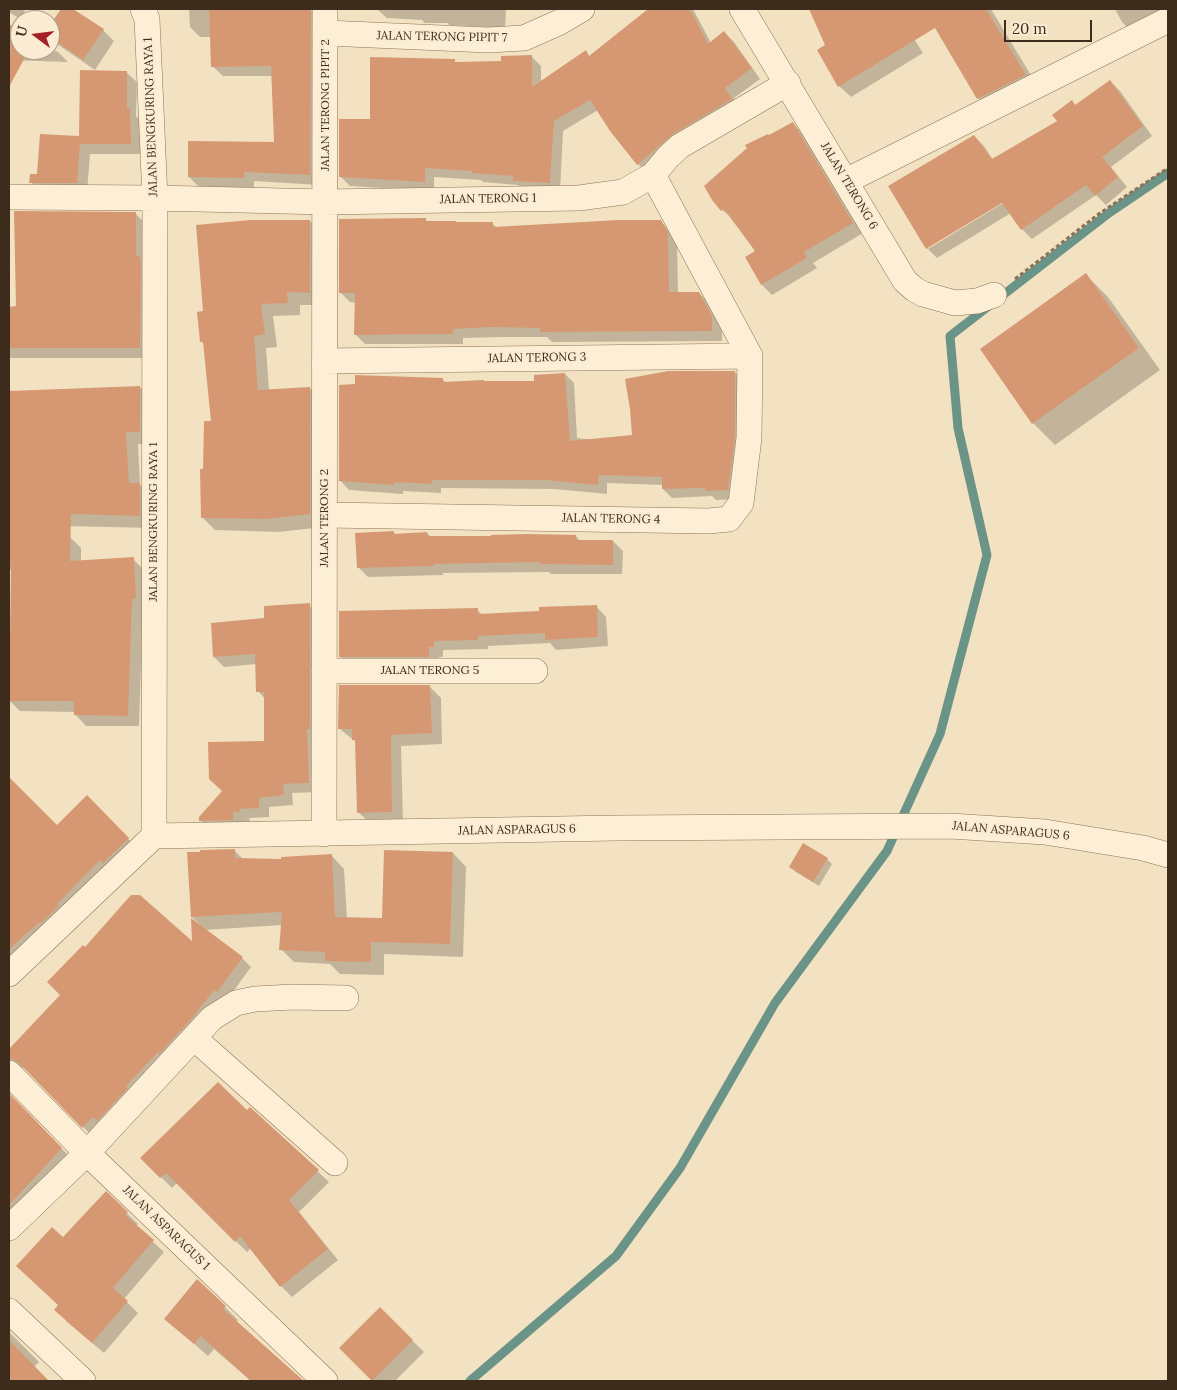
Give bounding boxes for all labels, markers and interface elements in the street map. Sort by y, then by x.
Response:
north arrow [10,10,60,60]
scale bar [1007,10,1094,42]
text: 20 m [1012,19,1047,38]
text: U [11,24,32,39]
street label: JALAN TERONG PIPIT 7 [376,29,508,45]
street label: JALAN BENGKURING RAYA 1 [141,37,161,197]
street label: JALAN TERONG PIPIT 2 [319,39,333,171]
street label: JALAN TERONG 6 [817,140,881,232]
street label: JALAN TERONG 1 [440,191,536,207]
street label: JALAN TERONG 3 [488,350,586,366]
street label: JALAN BENGKURING RAYA 1 [147,442,161,602]
street label: JALAN TERONG 2 [318,469,332,567]
street label: JALAN TERONG 4 [562,511,660,527]
street label: JALAN TERONG 5 [381,664,479,678]
street label: JALAN ASPARAGUS 6 [952,819,1070,843]
street label: JALAN ASPARAGUS 6 [458,822,576,838]
street label: JALAN ASPARAGUS 1 [120,1183,212,1273]

